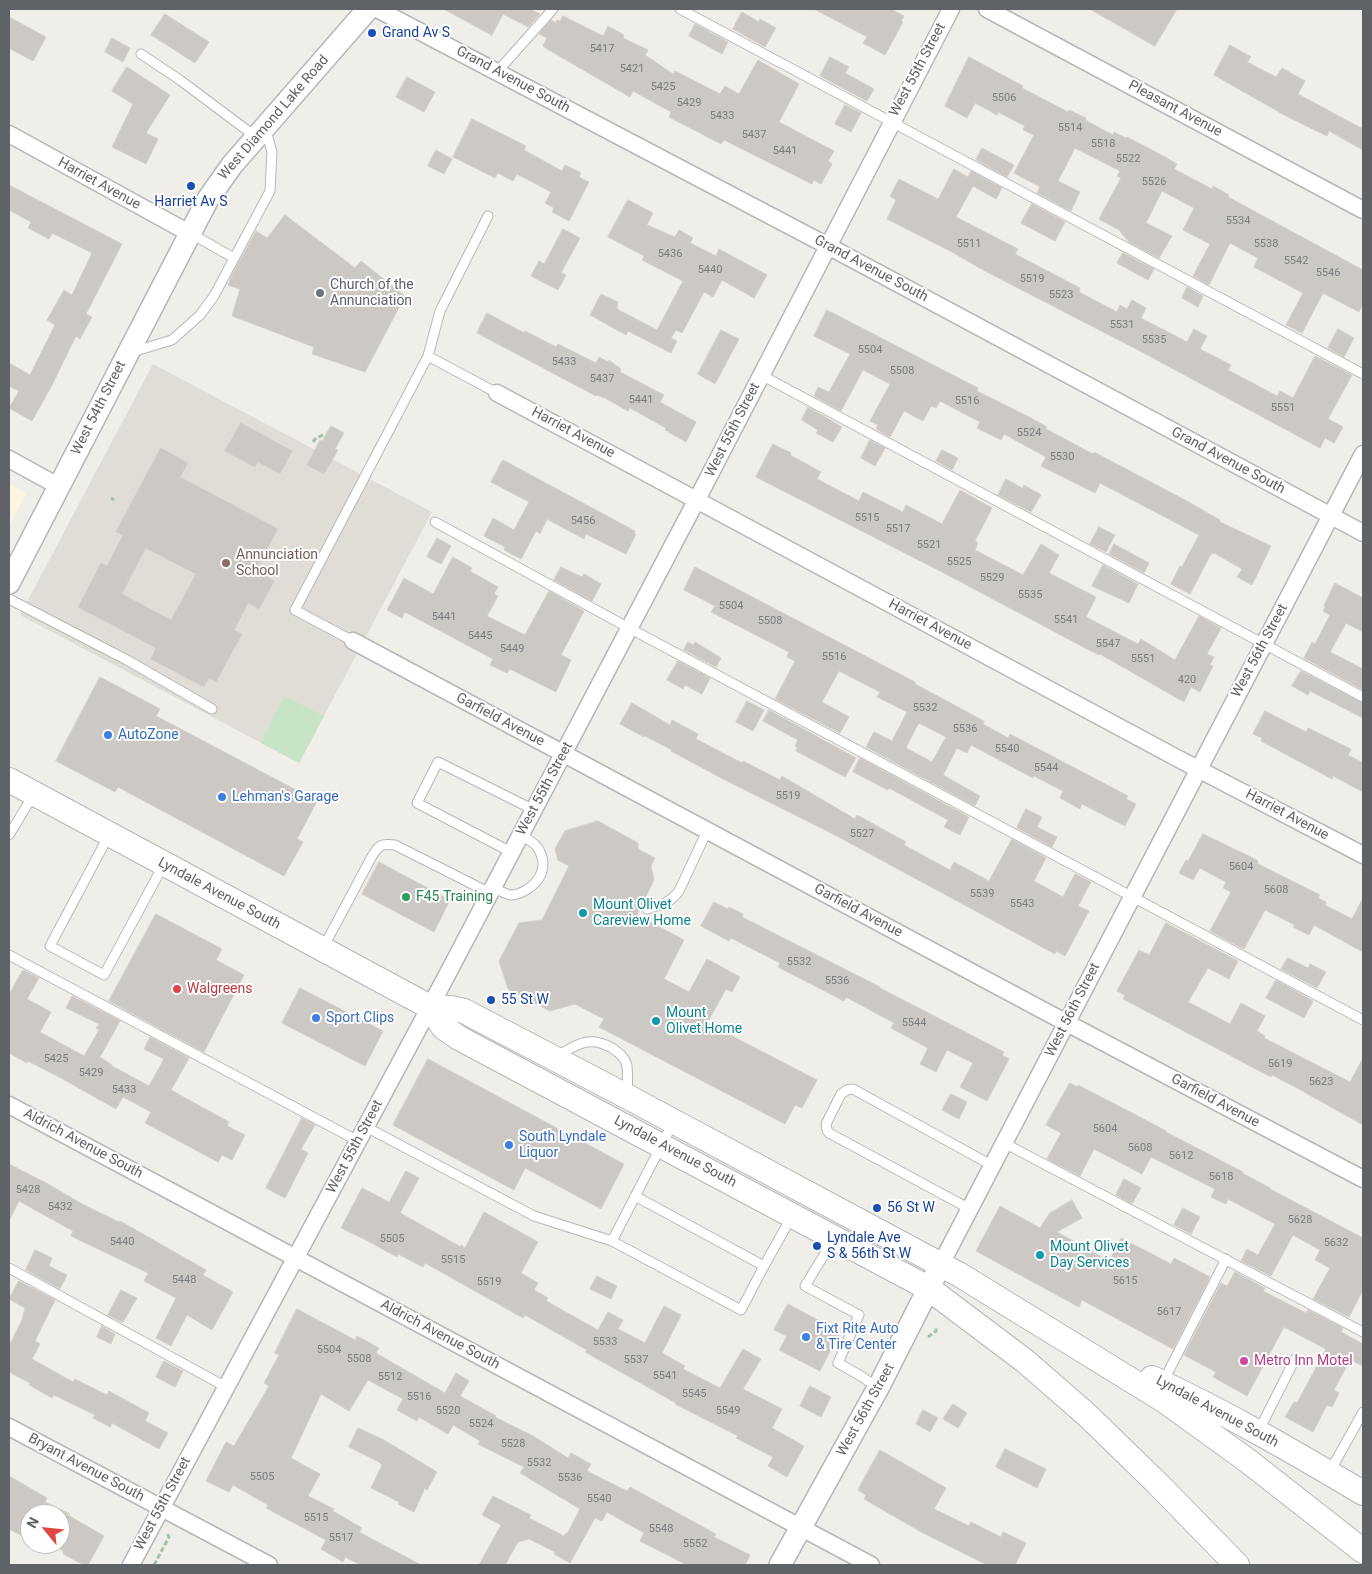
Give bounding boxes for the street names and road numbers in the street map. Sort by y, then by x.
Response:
street label: West 55th Street [886,20,950,120]
street label: Grand Avenue South [453,43,573,117]
street label: West Diamond Lake Road [215,52,333,184]
street label: Pleasant Avenue [1125,77,1225,141]
street label: Harriet Avenue [55,154,143,214]
street label: Grand Avenue South [811,232,931,306]
street label: West 54th Street [68,358,130,458]
street label: West 55th Street [702,380,764,480]
street label: Harriet Avenue [529,404,617,462]
street label: Grand Avenue South [1168,424,1288,498]
street label: Harriet Avenue [886,596,974,654]
street label: West 56th Street [1228,601,1292,701]
street label: Garfield Avenue [453,690,547,750]
street label: West 55th Street [513,739,577,839]
street label: Harriet Avenue [1243,786,1331,844]
street label: Lyndale Avenue South [155,855,283,933]
street label: Garfield Avenue [811,881,905,941]
street label: West 56th Street [1042,960,1104,1060]
street label: Garfield Avenue [1168,1071,1262,1131]
street label: West 55th Street [323,1097,387,1197]
street label: Aldrich Avenue South [20,1105,146,1183]
street label: Lyndale Avenue South [611,1113,739,1191]
street label: Aldrich Avenue South [377,1296,503,1374]
street label: West 56th Street [834,1361,898,1459]
street label: Lyndale Avenue South [1153,1373,1281,1451]
street label: Bryant Avenue South [25,1430,147,1506]
street label: West 55th Street [131,1454,195,1554]

